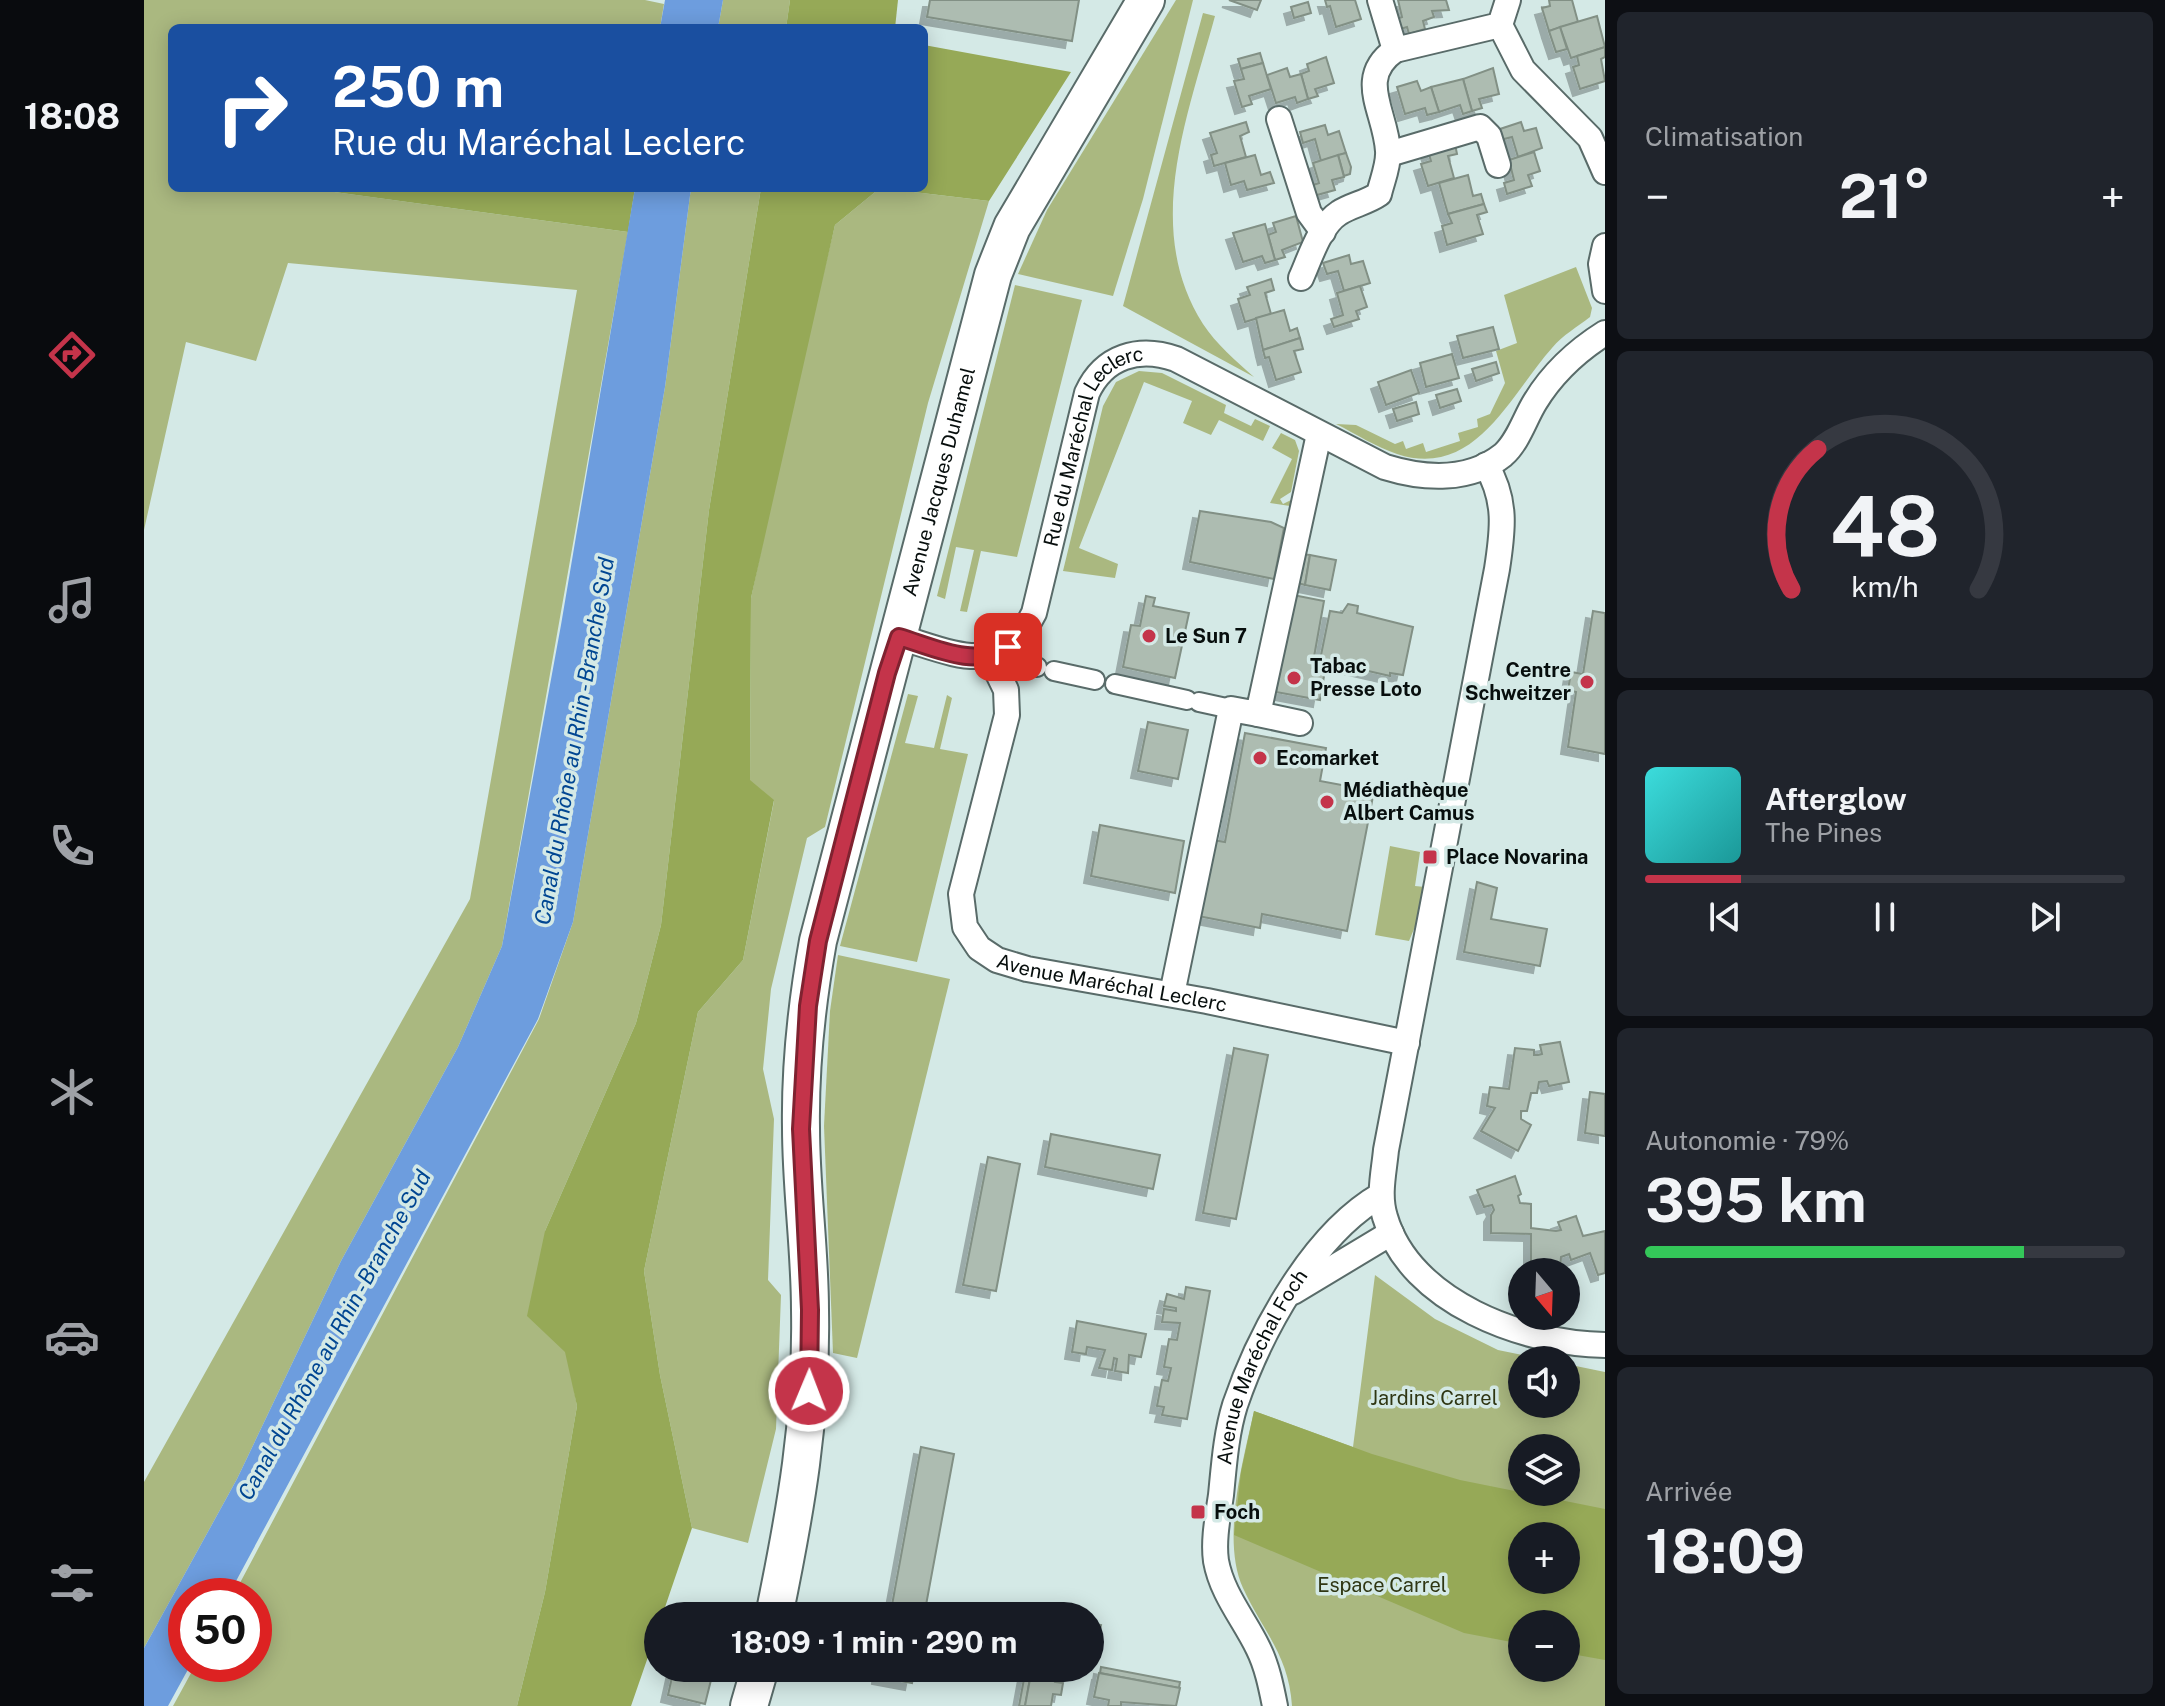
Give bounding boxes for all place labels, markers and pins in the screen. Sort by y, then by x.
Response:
pin [974,613,1042,681]
place label: Le Sun 7 [1165,624,1247,648]
marker: Le Sun 7 [1140,627,1158,645]
place label: Tabac Presse Loto [1310,654,1422,701]
place label: Centre Schweitzer [1465,658,1571,705]
marker: Tabac Presse Loto [1285,669,1303,687]
marker: Centre Schweitzer [1578,673,1596,691]
place label: Ecomarket [1276,746,1379,770]
marker: Ecomarket [1251,749,1269,767]
place label: Médiathèque Albert Camus [1343,778,1474,825]
marker: Médiathèque Albert Camus [1318,793,1336,811]
place label: Place Novarina [1446,845,1588,869]
marker: Place Novarina [1421,848,1439,866]
place label: Foch [1214,1500,1260,1524]
marker: Foch [1189,1503,1207,1521]

